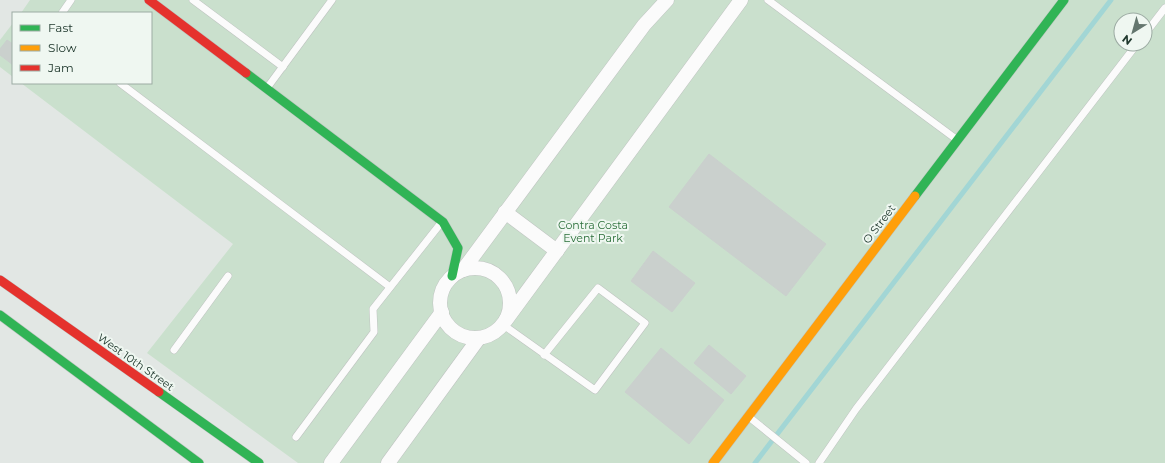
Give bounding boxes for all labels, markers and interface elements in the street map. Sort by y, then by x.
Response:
legend [12,12,152,84]
north arrow [1113,12,1153,52]
text: Fast [48,20,73,35]
text: N [1119,32,1135,48]
text: Slow [48,40,77,55]
text: Jam [47,60,74,75]
street label: O Street [860,201,899,246]
park label: Contra Costa Event Park [558,218,628,245]
street label: West 10th Street [95,330,177,394]

